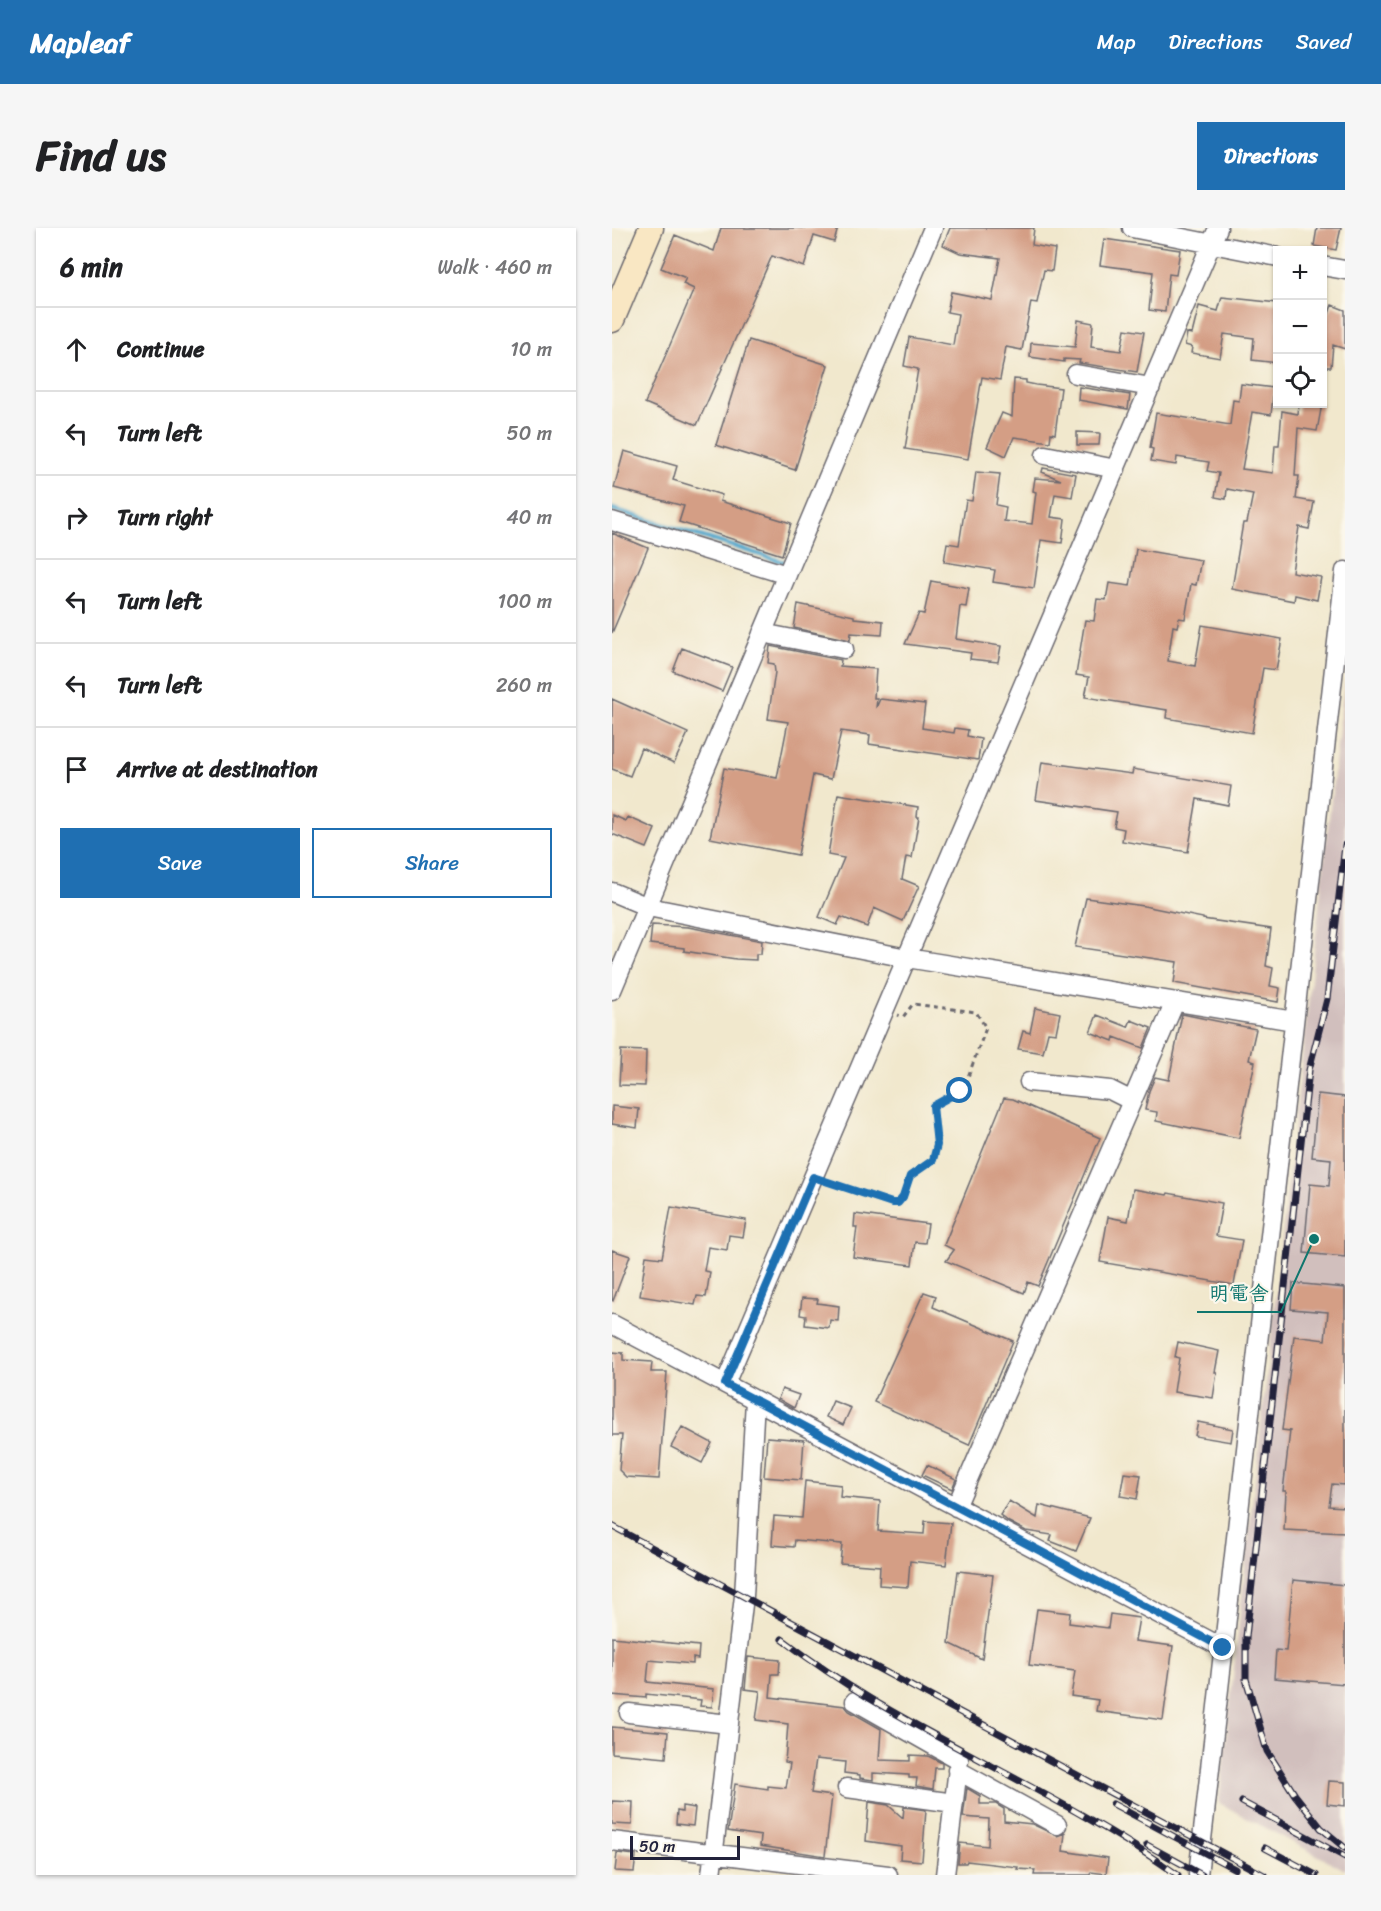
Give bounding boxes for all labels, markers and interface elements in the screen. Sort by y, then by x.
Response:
text: Mapleaf [30,18,130,67]
text: Map [1097,23,1135,61]
text: Directions [1168,23,1263,61]
text: Saved [1296,23,1351,61]
text: Find us [36,119,166,193]
button: Directions [1197,122,1345,190]
text: 6 min [60,244,123,290]
map controls [1273,246,1327,408]
button: + [1273,246,1327,300]
text: Walk · 460 m [437,250,552,285]
button: − [1273,300,1327,354]
text: Continue [117,330,205,369]
text: 10 m [510,332,552,367]
icon: ahead [60,333,93,366]
button: locate [1273,354,1327,408]
text: Turn left [117,414,202,453]
text: 50 m [507,416,552,451]
icon: left [60,417,93,450]
text: Turn right [117,498,212,537]
text: 40 m [506,500,552,535]
icon: right [60,501,93,534]
text: Turn left [117,582,202,621]
text: 100 m [498,584,552,619]
icon: left [60,585,93,618]
text: Turn left [117,666,202,705]
text: 260 m [496,668,552,703]
icon: left [60,669,93,702]
text: Arrive at destination [117,750,318,789]
icon: arrive [60,753,93,786]
button: Save [60,828,300,898]
button: Share [312,828,552,898]
route start [946,1077,972,1103]
callout: 明電舎 [1197,1274,1281,1312]
text: 明電舎 [1209,1276,1269,1311]
route end [1209,1634,1235,1660]
text: 50 m [639,1832,675,1861]
scale bar [630,1833,740,1860]

